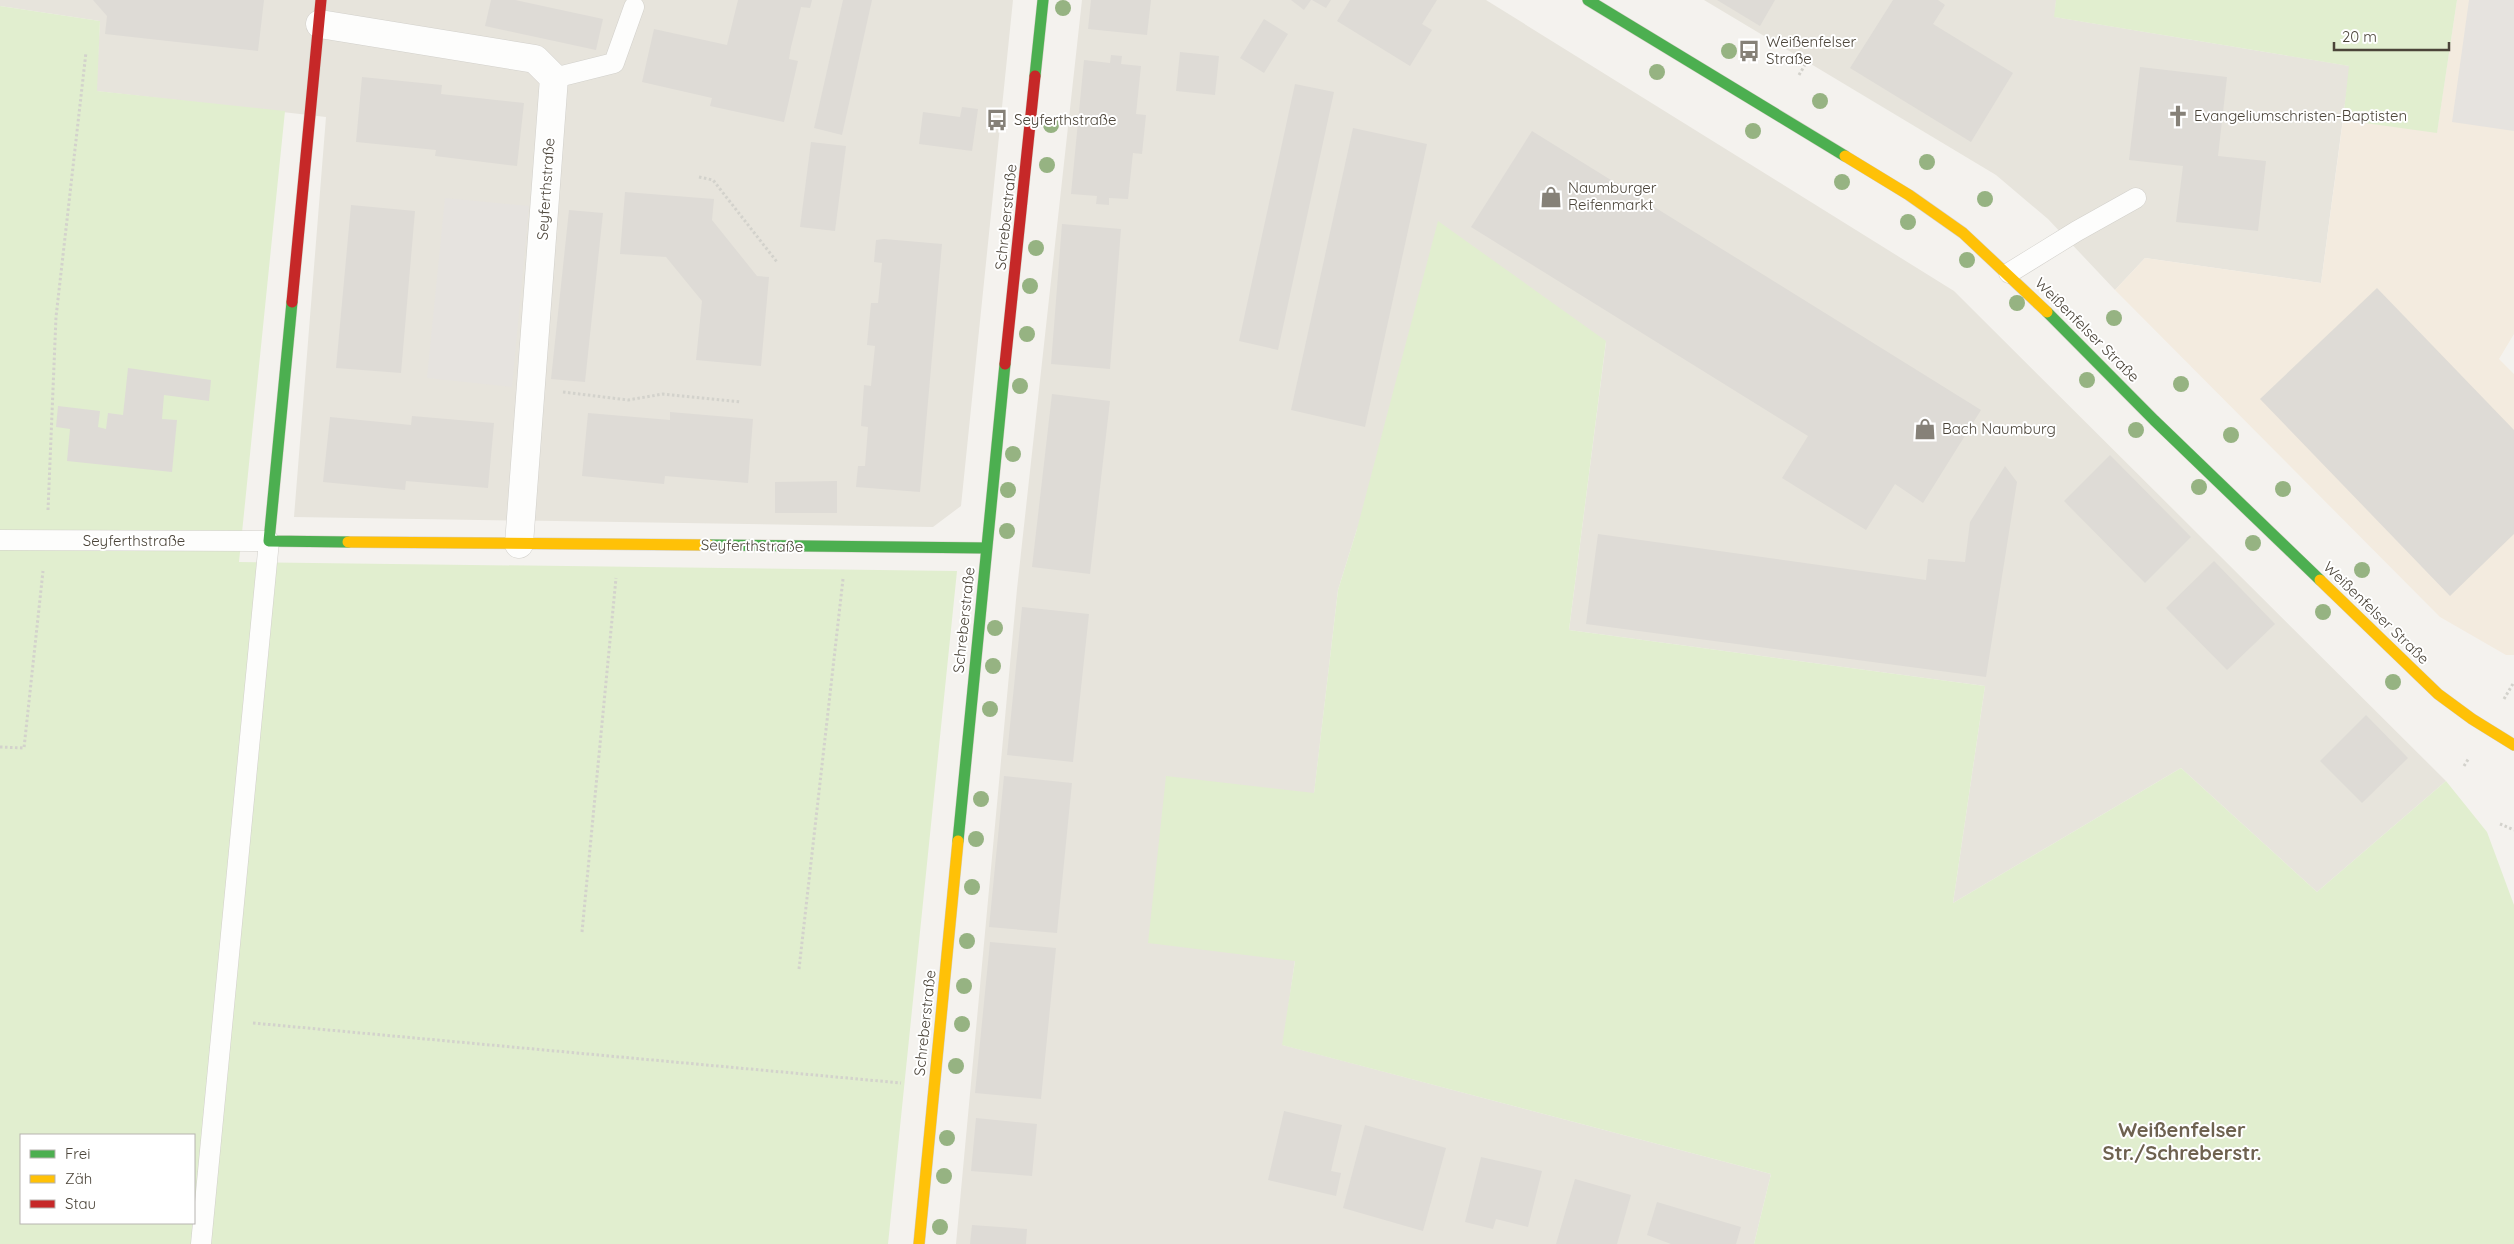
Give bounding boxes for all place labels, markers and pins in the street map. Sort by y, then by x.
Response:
place label: Weißenfelser Straße [1766,32,1856,68]
bus stop icon: Weißenfelser Straße [1736,38,1762,64]
church icon: Evangeliumschristen-Baptisten [2165,103,2191,129]
place label: Evangeliumschristen-Baptisten [2194,106,2407,125]
bus stop icon: Seyferthstraße [984,107,1010,133]
place label: Seyferthstraße [1014,110,1116,129]
place label: Naumburger Reifenmarkt [1568,178,1657,214]
shop icon: Naumburger Reifenmarkt [1538,184,1564,210]
shop icon: Bach Naumburg [1912,416,1938,442]
place label: Bach Naumburg [1942,419,2056,438]

